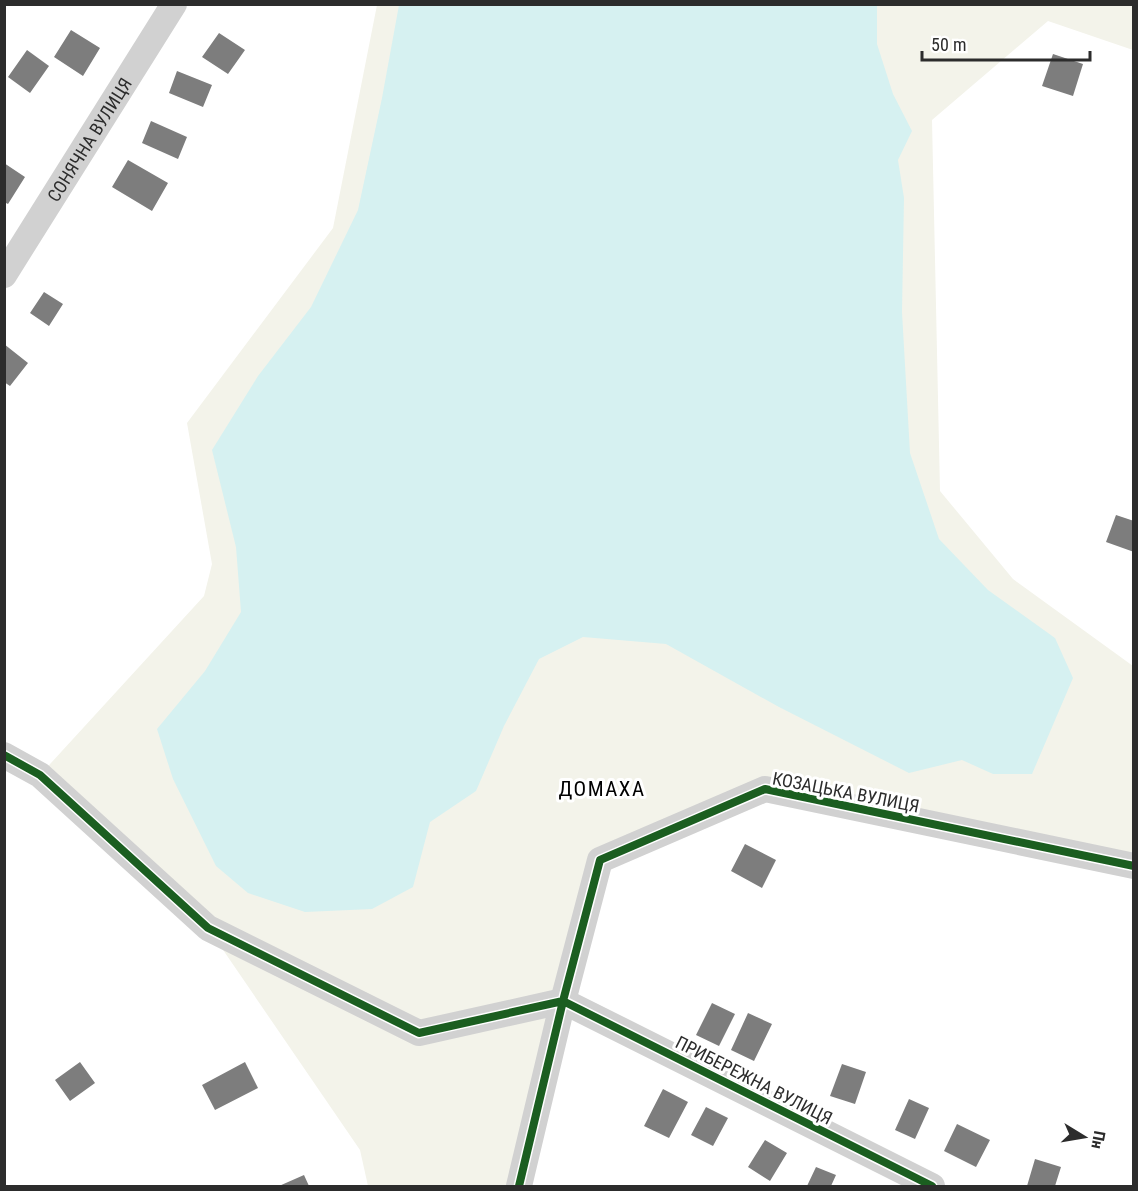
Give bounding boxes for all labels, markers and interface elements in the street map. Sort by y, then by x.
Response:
scale bar [922,24,1090,62]
text: 50 m [931,34,966,55]
street label: СОНЯЧНА ВУЛИЦЯ [42,74,136,205]
street label: КОЗАЦЬКА ВУЛИЦЯ [771,767,921,817]
district label: ДОМАХА [558,777,646,801]
street label: ПРИБЕРЕЖНА ВУЛИЦЯ [672,1031,836,1129]
north arrow [1054,1107,1114,1167]
text: Пн [1087,1129,1109,1150]

